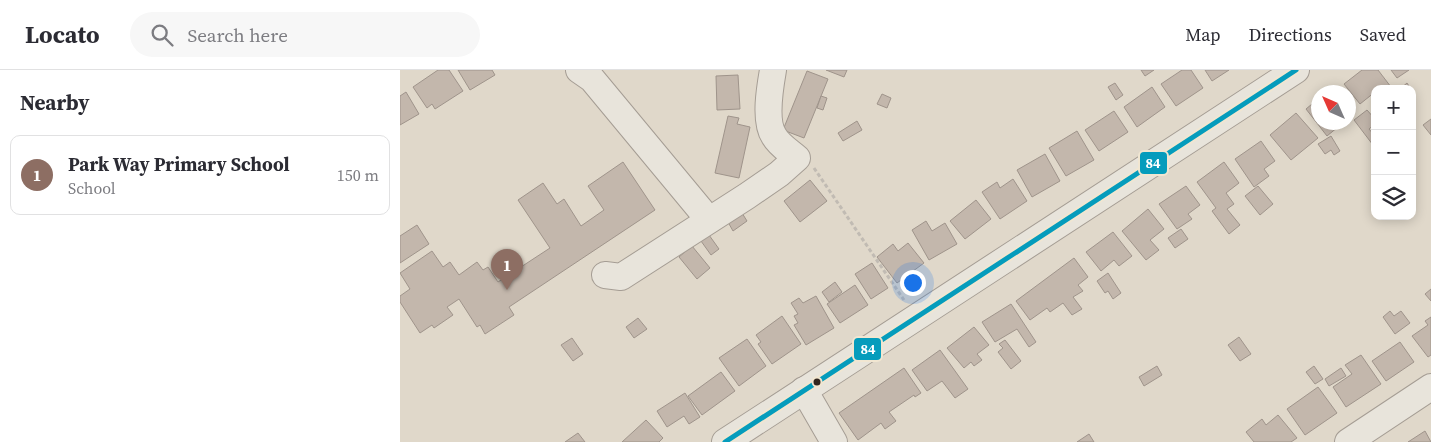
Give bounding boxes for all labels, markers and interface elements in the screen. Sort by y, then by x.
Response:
search box [130,12,480,57]
text: Locato [25,18,100,51]
icon: search [148,21,176,49]
text: Search here [188,22,288,48]
text: Map [1185,22,1221,47]
text: Directions [1249,22,1332,47]
text: Saved [1360,22,1406,47]
north arrow [1311,85,1356,130]
map controls [1371,85,1416,220]
button: + [1371,85,1416,130]
text: Nearby [20,88,90,117]
button: − [1371,130,1416,175]
text: Park Way Primary School [68,151,290,177]
line badge: 84 [1139,151,1168,175]
text: 84 [1145,153,1161,173]
text: 1 [33,164,41,186]
text: 150 m [337,164,379,186]
button: layers [1371,175,1416,220]
text: School [68,177,116,199]
pin: 1 [491,249,523,290]
your location [900,270,926,296]
line badge: 84 [853,337,882,361]
text: 84 [860,339,876,359]
unlabelled marker [812,377,822,387]

